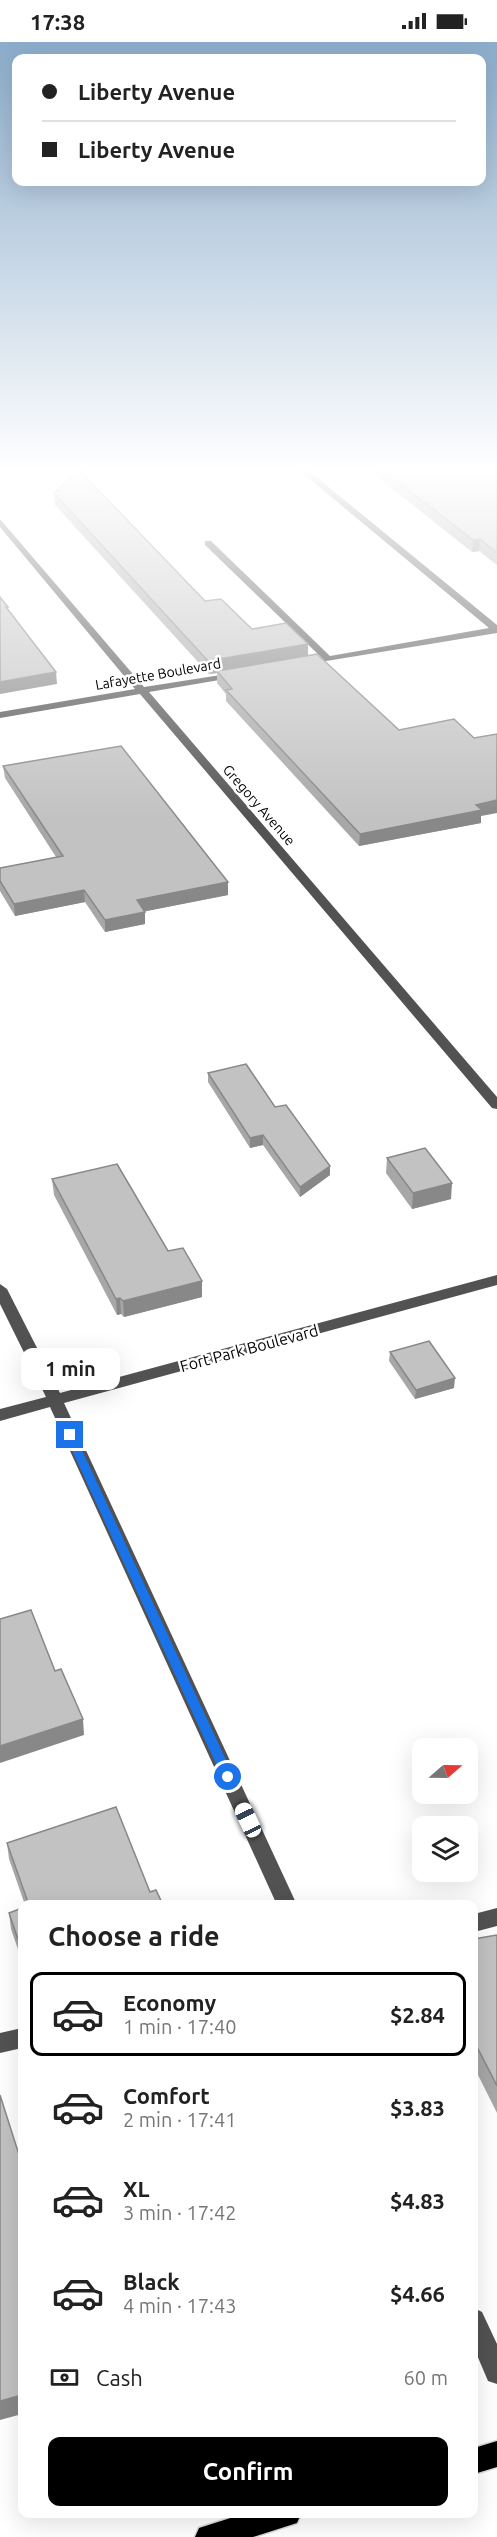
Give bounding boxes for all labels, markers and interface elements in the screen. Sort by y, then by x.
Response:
text: 17:38 [30,9,85,34]
text: Liberty Avenue [78,79,235,104]
text: Liberty Avenue [78,137,235,162]
street label: Lafayette Boulevard [94,655,222,693]
street label: Gregory Avenue [220,762,298,848]
street label: Fort Park Boulevard [178,1321,320,1375]
callout: 1 min [20,1348,119,1390]
text: 1 min [45,1357,96,1380]
route end [56,1421,83,1448]
north arrow [412,1738,478,1804]
map controls [412,1738,478,1882]
route start [214,1763,241,1790]
car [232,1800,264,1840]
button: layers [412,1816,478,1882]
text: Choose a ride [48,1921,220,1951]
icon: car [51,1987,105,2041]
text: Economy [123,1990,216,2015]
text: $2.84 [390,2002,445,2027]
text: 1 min · 17:40 [123,2015,237,2038]
icon: car [51,2080,105,2134]
text: Comfort [123,2083,210,2108]
text: $3.83 [390,2095,445,2120]
text: 2 min · 17:41 [123,2108,237,2131]
icon: car [51,2173,105,2227]
text: XL [123,2176,150,2201]
text: $4.83 [390,2188,445,2213]
text: 3 min · 17:42 [123,2201,237,2224]
icon: car [51,2266,105,2320]
text: Black [123,2269,180,2294]
text: $4.66 [390,2281,445,2306]
text: 4 min · 17:43 [123,2294,237,2317]
icon: cash [48,2361,81,2394]
text: Cash [96,2365,143,2390]
text: 60 m [404,2366,448,2389]
button: Confirm [48,2437,448,2506]

